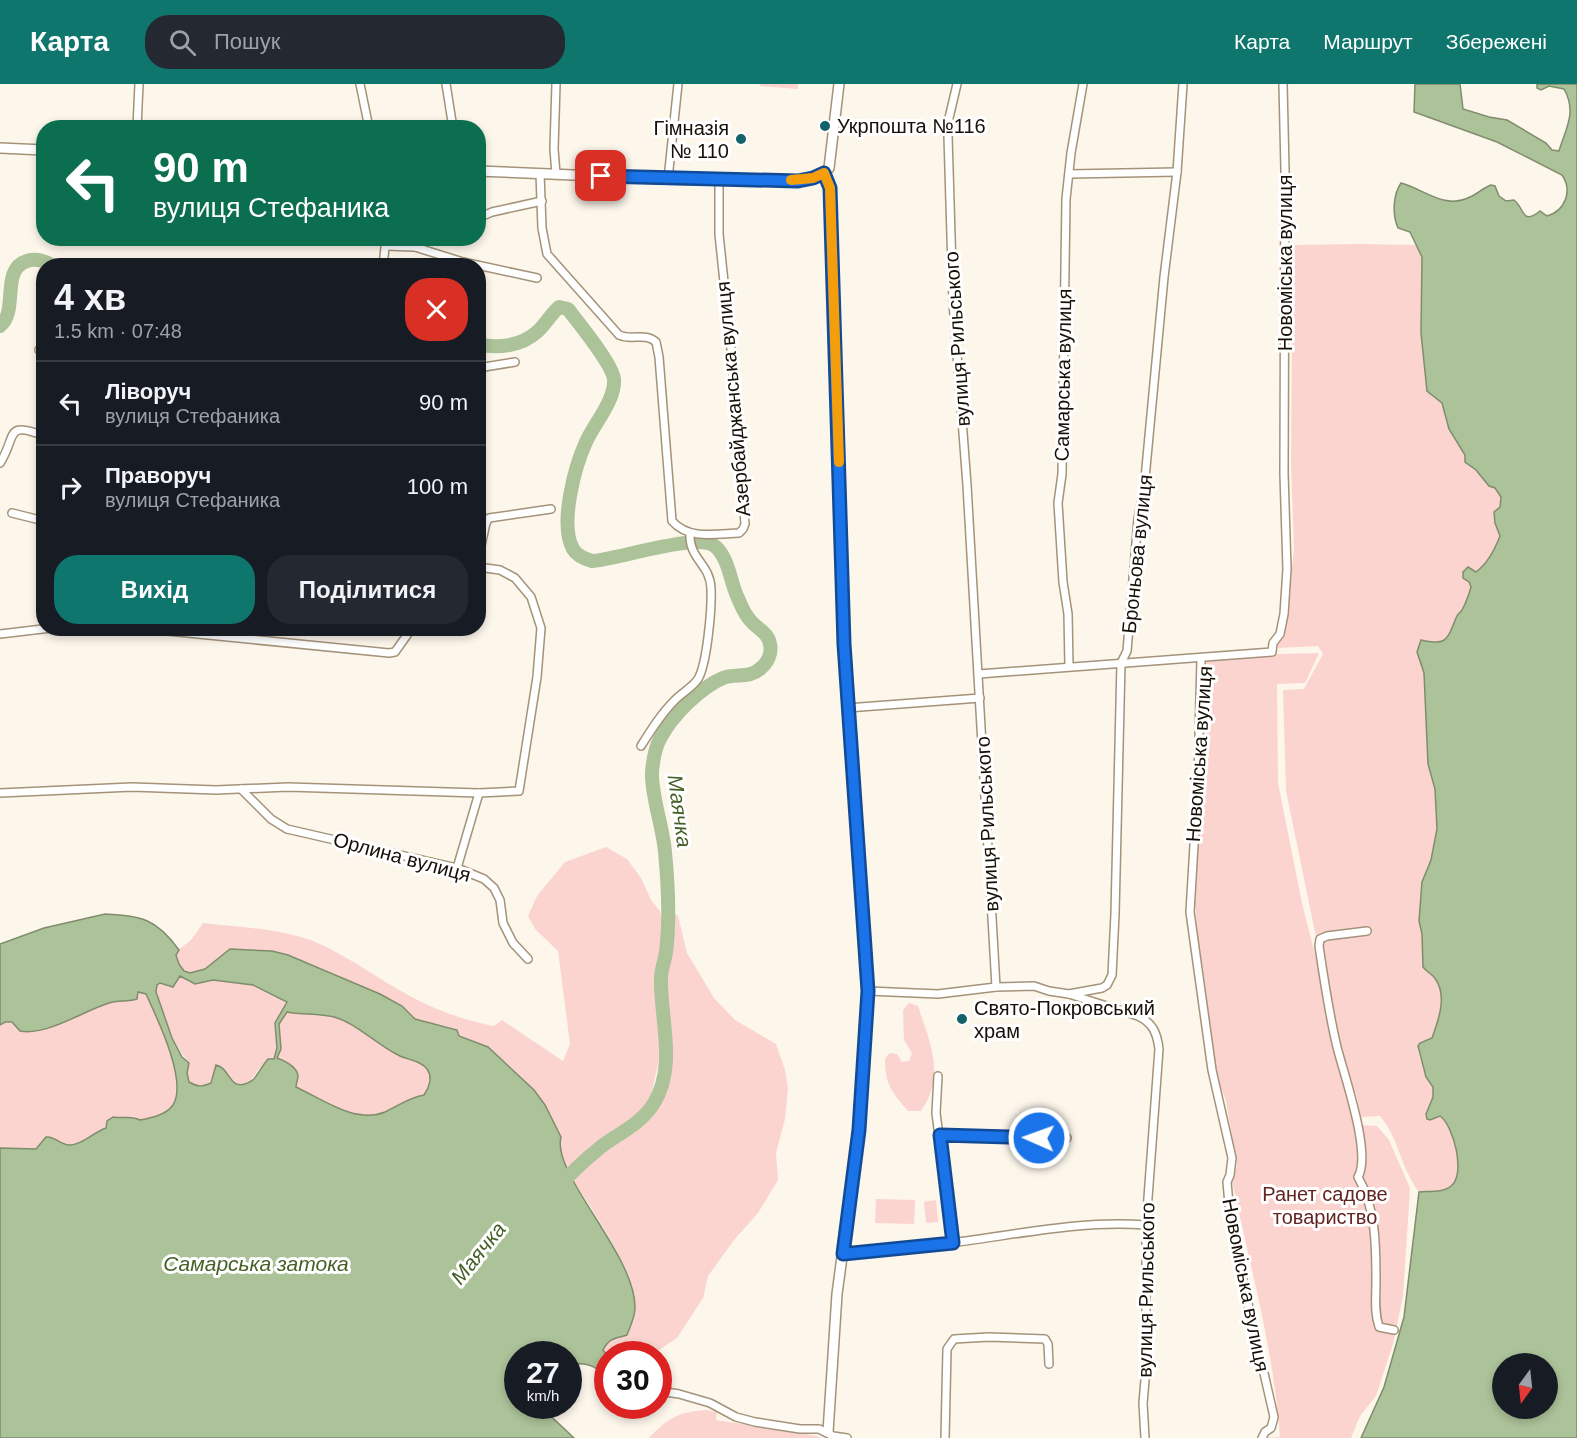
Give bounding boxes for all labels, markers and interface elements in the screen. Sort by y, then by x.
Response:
search box [145,15,565,69]
text: Карта [30,26,109,57]
icon: search [166,26,199,59]
text: Пошук [214,29,280,54]
text: Карта [1234,30,1290,53]
text: Маршрут [1323,30,1413,53]
text: Збережені [1446,30,1547,53]
place label: Укрпошта №116 [837,115,986,137]
place label: Гімназія № 110 [654,117,729,162]
marker: Укрпошта №116 [818,119,832,133]
marker: Гімназія № 110 [734,132,748,146]
icon: left [54,144,132,222]
text: 90 m [153,144,249,191]
pin [575,150,626,201]
icon: arrive [584,159,617,192]
street label: Новоміська вулиця [1274,175,1296,351]
text: вулиця Стефаника [153,193,389,223]
street label: вулиця Рильського [940,251,974,427]
text: 4 хв [54,277,126,318]
button: close [405,278,468,341]
street label: Азербайджанська вулиця [712,280,754,518]
street label: Самарська вулиця [1050,288,1076,462]
text: 1.5 km · 07:48 [54,320,182,342]
text: Ліворуч [105,379,191,404]
icon: left [54,387,87,420]
text: 90 m [419,390,468,415]
text: вулиця Стефаника [105,405,280,427]
text: Праворуч [105,463,211,488]
icon: right [54,471,87,504]
street label: Броньова вулиця [1118,473,1156,635]
text: 100 m [407,474,468,499]
text: вулиця Стефаника [105,489,280,511]
button: Вихід [54,555,255,624]
button: Поділитися [267,555,468,624]
street label: Новоміська вулиця [1182,665,1216,843]
street label: вулиця Рильського [971,736,1003,912]
water label: Маячка [664,773,696,849]
street label: Орлина вулиця [331,828,473,886]
place label: Свято-Покровський храм [974,997,1155,1042]
marker: Свято-Покровський храм [955,1012,969,1026]
position arrow [1007,1106,1071,1170]
park label: Ранет садове товариство [1262,1183,1388,1228]
street label: Новоміська вулиця [1218,1196,1274,1374]
street label: вулиця Рильського [1133,1202,1159,1378]
water label: Маячка [446,1217,510,1289]
water label: Самарська затока [163,1252,349,1275]
speed limit sign: 30 [594,1341,672,1419]
north arrow [1492,1353,1558,1419]
map controls [1492,1353,1558,1419]
text: 27 [526,1356,560,1389]
text: km/h [527,1387,559,1404]

